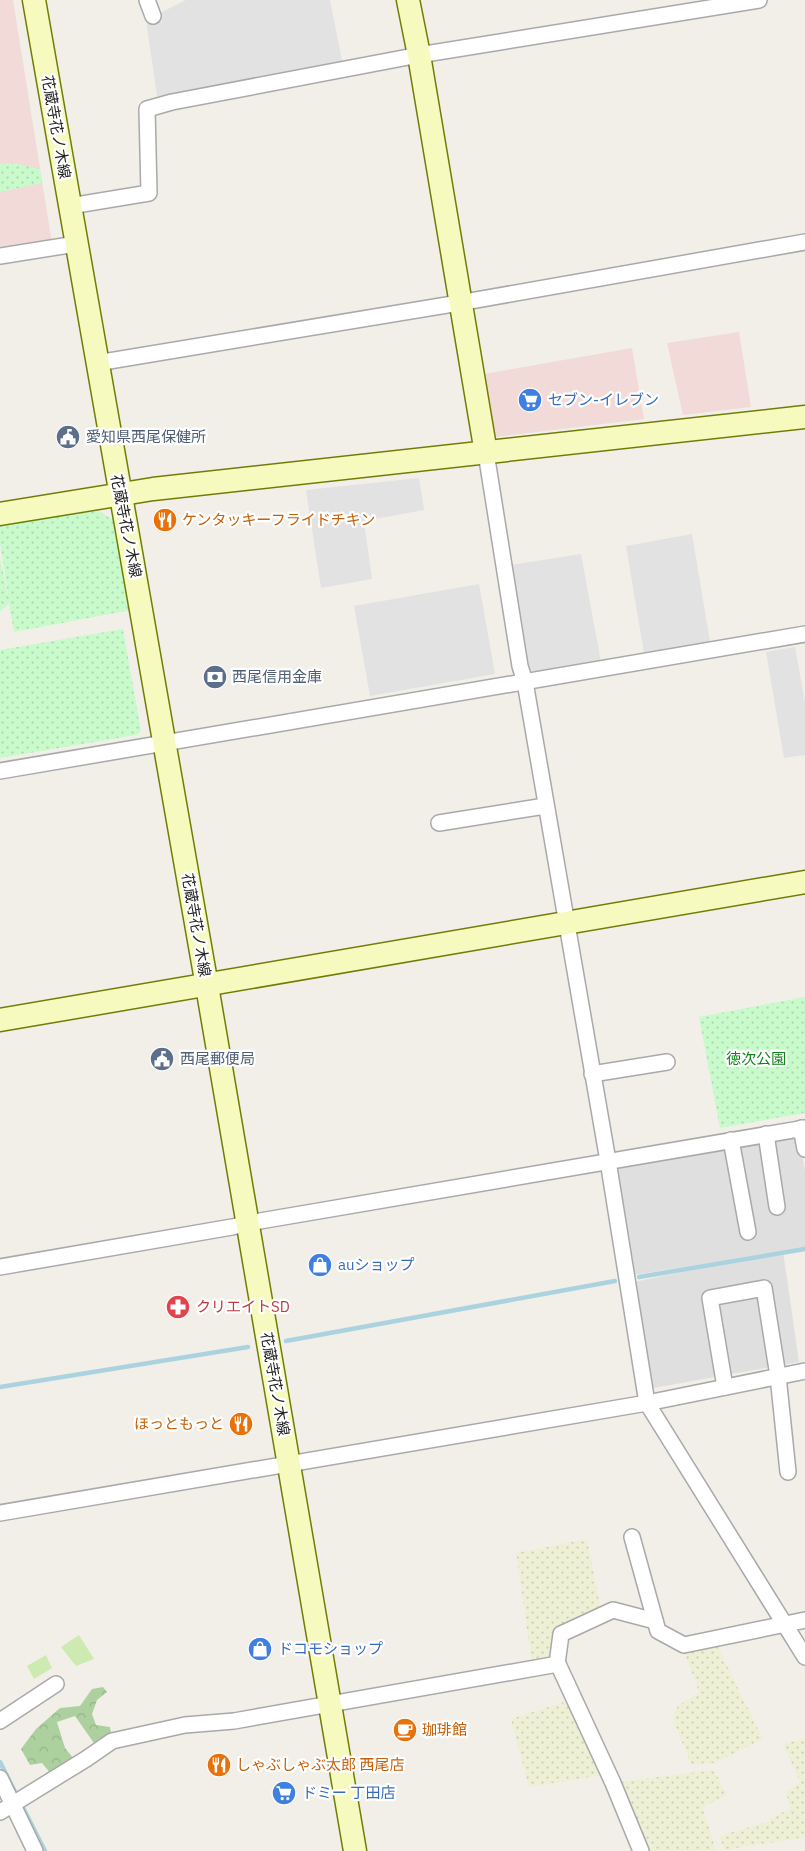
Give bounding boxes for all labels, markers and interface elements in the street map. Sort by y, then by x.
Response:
street label: 花蔵寺花ノ木線 [38,74,75,180]
supermarket icon: セブン-イレブン [517,387,543,413]
place label: セブン-イレブン [548,390,659,409]
public building icon: 愛知県西尾保健所 [55,424,81,450]
place label: 愛知県西尾保健所 [86,427,206,446]
street label: 花蔵寺花ノ木線 [107,473,146,579]
restaurant icon: ケンタッキーフライドチキン [152,507,178,533]
place label: ケンタッキーフライドチキン [182,510,375,529]
bank icon: 西尾信用金庫 [202,664,228,690]
place label: 西尾信用金庫 [232,667,322,686]
street label: 花蔵寺花ノ木線 [178,872,215,978]
public building icon: 西尾郵便局 [149,1046,175,1072]
place label: 西尾郵便局 [180,1049,255,1068]
park label: 徳次公園 [726,1049,786,1068]
shop icon: auショップ [307,1252,333,1278]
place label: auショップ [338,1255,415,1274]
pharmacy icon: クリエイトSD [165,1294,191,1320]
place label: クリエイトSD [196,1297,290,1316]
street label: 花蔵寺花ノ木線 [257,1331,294,1437]
restaurant icon: ほっともっと [228,1411,254,1437]
place label: ほっともっと [134,1414,224,1433]
shop icon: ドコモショップ [247,1636,273,1662]
place label: ドコモショップ [278,1639,383,1658]
cafe icon: 珈琲館 [392,1717,418,1743]
place label: 珈琲館 [422,1720,467,1739]
restaurant icon: しゃぶしゃぶ太郎 西尾店 [206,1752,232,1778]
place label: しゃぶしゃぶ太郎 西尾店 [236,1755,405,1774]
supermarket icon: ドミー 丁田店 [271,1780,297,1806]
place label: ドミー 丁田店 [302,1783,396,1802]

